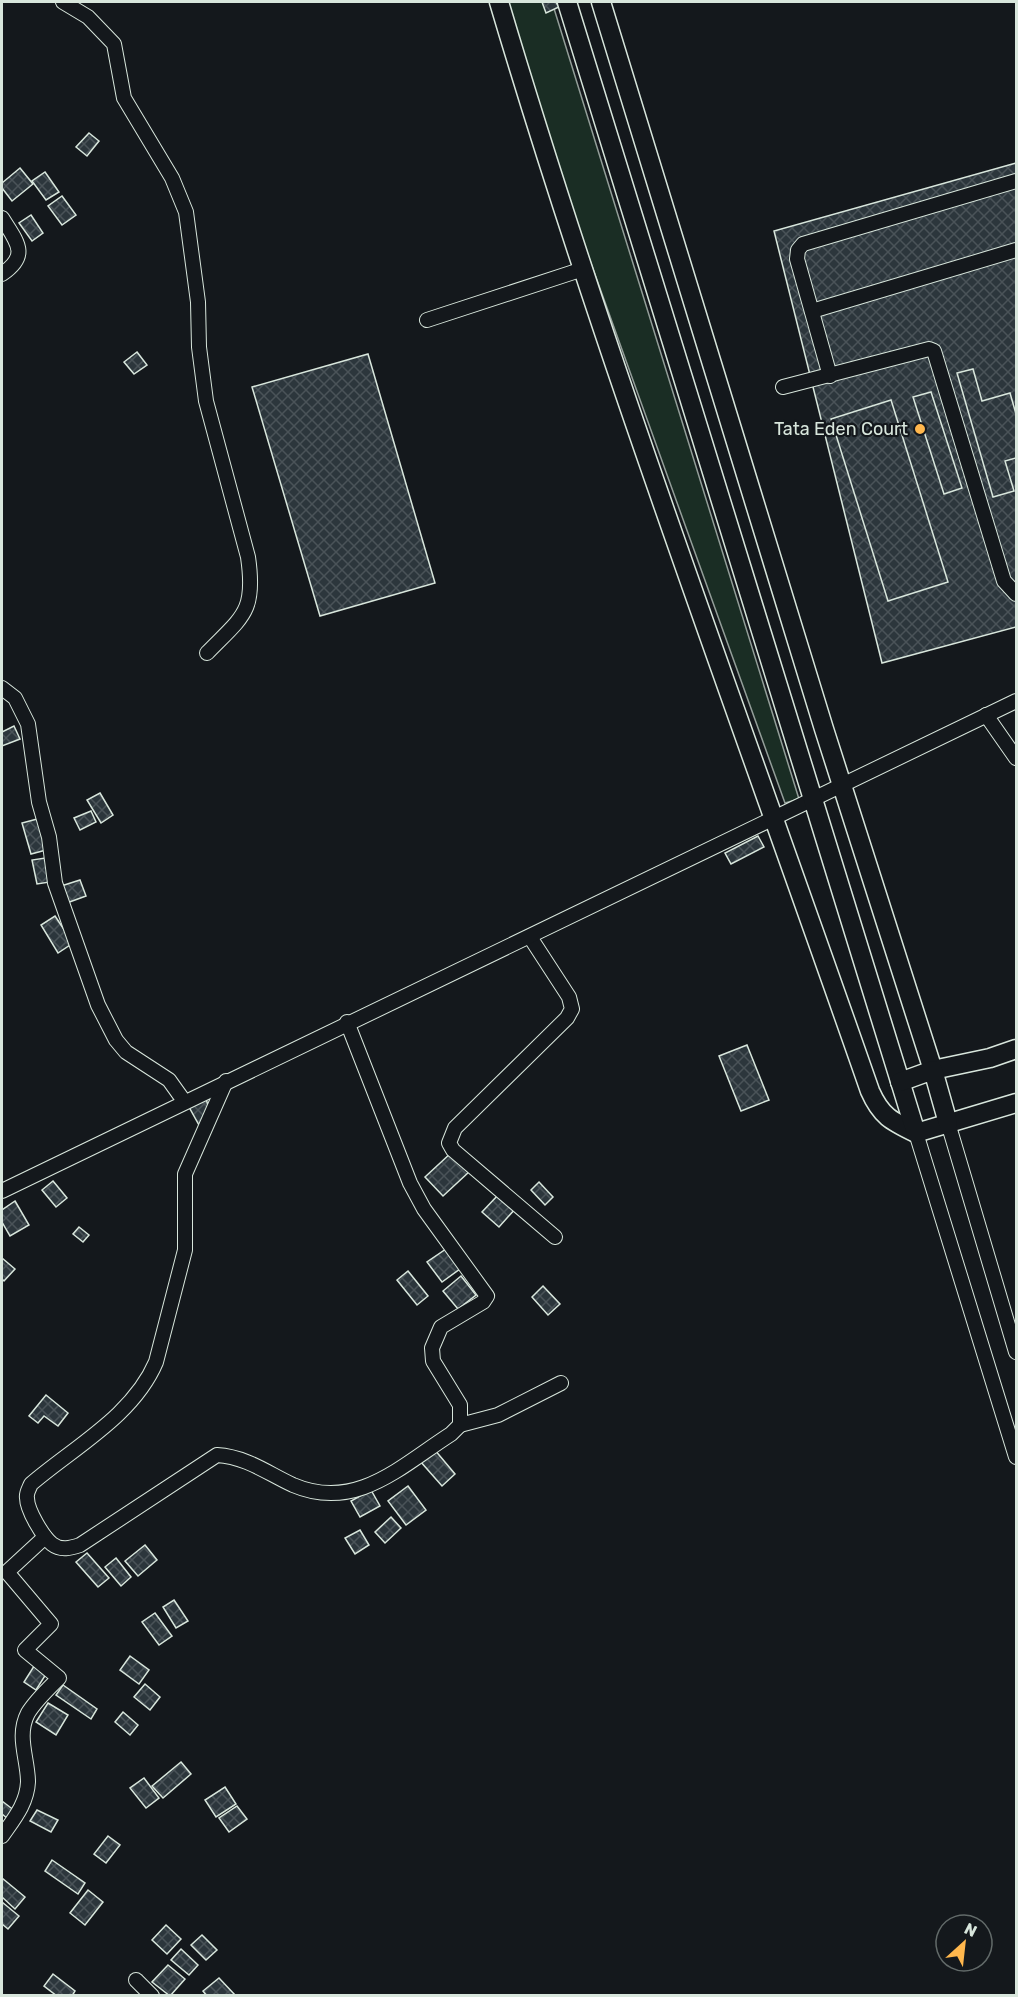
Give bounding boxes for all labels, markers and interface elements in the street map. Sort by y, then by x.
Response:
place label: Tata Eden Court [774,418,908,440]
marker: Tata Eden Court [913,422,927,436]
north arrow [934,1913,994,1973]
text: N [961,1919,980,1941]

